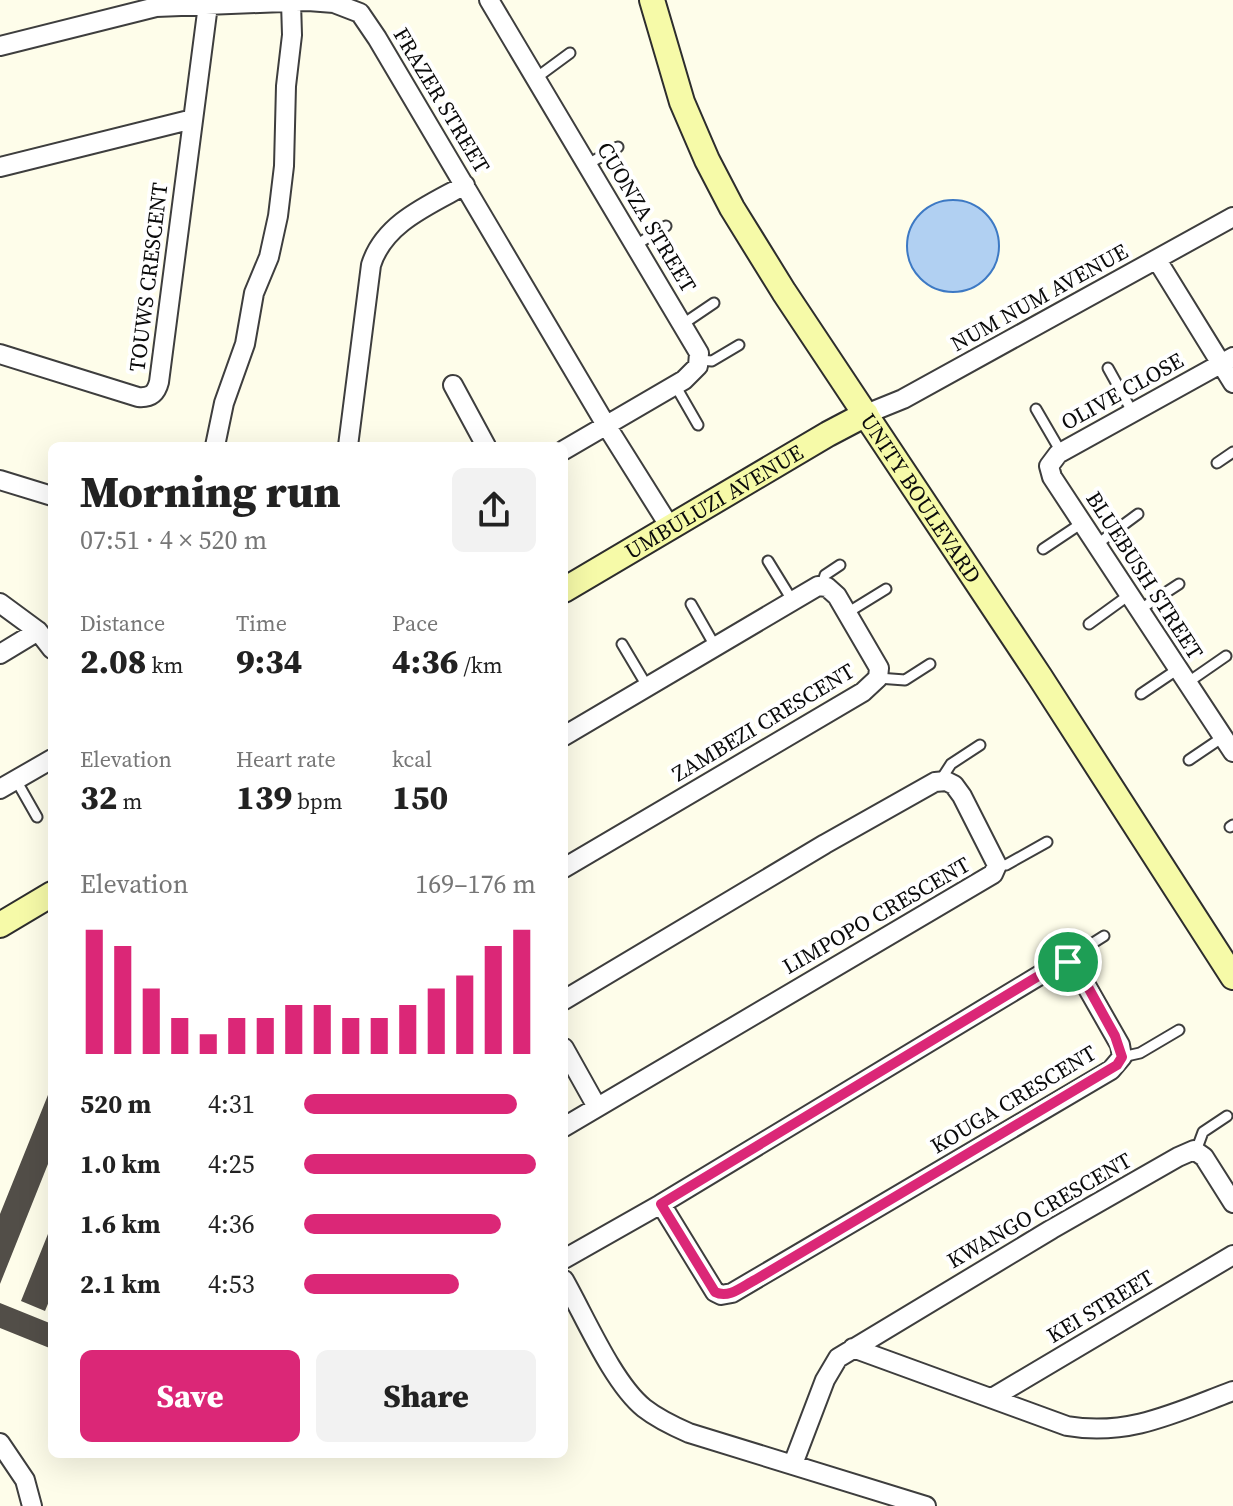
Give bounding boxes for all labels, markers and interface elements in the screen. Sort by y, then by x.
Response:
street label: FRAZER STREET [387,22,497,178]
street label: CUONZA STREET [590,136,704,298]
street label: TOUWS CRESCENT [122,181,174,373]
street label: NUM NUM AVENUE [945,236,1133,358]
street label: OLIVE CLOSE [1055,345,1189,437]
street label: UNITY BOULEVARD [854,407,988,589]
street label: UMBULUZI AVENUE [619,437,809,566]
text: Morning run [80,461,341,522]
button: share [452,468,536,552]
street label: BLUEBUSH STREET [1079,485,1211,665]
text: 07:51 · 4 × 520 m [80,522,267,558]
text: Distance [80,608,165,638]
text: Time [236,608,287,638]
text: Pace [392,608,438,638]
text: 2.08 [80,638,146,684]
text: 9:34 [236,638,302,684]
text: 4:36 [392,638,458,684]
text: km [146,650,183,680]
text: /km [458,650,503,680]
street label: ZAMBEZI CRESCENT [666,656,860,788]
text: Elevation [80,744,172,774]
text: Heart rate [236,744,336,774]
text: kcal [392,744,432,774]
text: 32 [80,774,117,820]
text: 139 [236,774,292,820]
text: 150 [392,774,448,820]
text: m [117,786,142,816]
text: bpm [292,786,342,816]
street label: LIMPOPO CRESCENT [777,849,975,981]
text: Elevation [80,866,189,902]
text: 169–176 m [415,866,536,902]
pin [1034,928,1102,996]
icon: arrive [1046,940,1090,984]
street label: KOUGA CRESCENT [925,1038,1101,1160]
text: 520 m [80,1086,151,1122]
text: 4:31 [208,1086,255,1122]
street label: KWANGO CRESCENT [941,1145,1137,1275]
text: 1.0 km [80,1146,161,1182]
text: 4:25 [208,1146,255,1182]
text: 1.6 km [80,1206,161,1242]
text: 4:36 [208,1206,255,1242]
street label: KEI STREET [1041,1262,1159,1350]
text: 2.1 km [80,1266,161,1302]
text: 4:53 [208,1266,255,1302]
button: Save [80,1350,300,1442]
button: Share [316,1350,536,1442]

